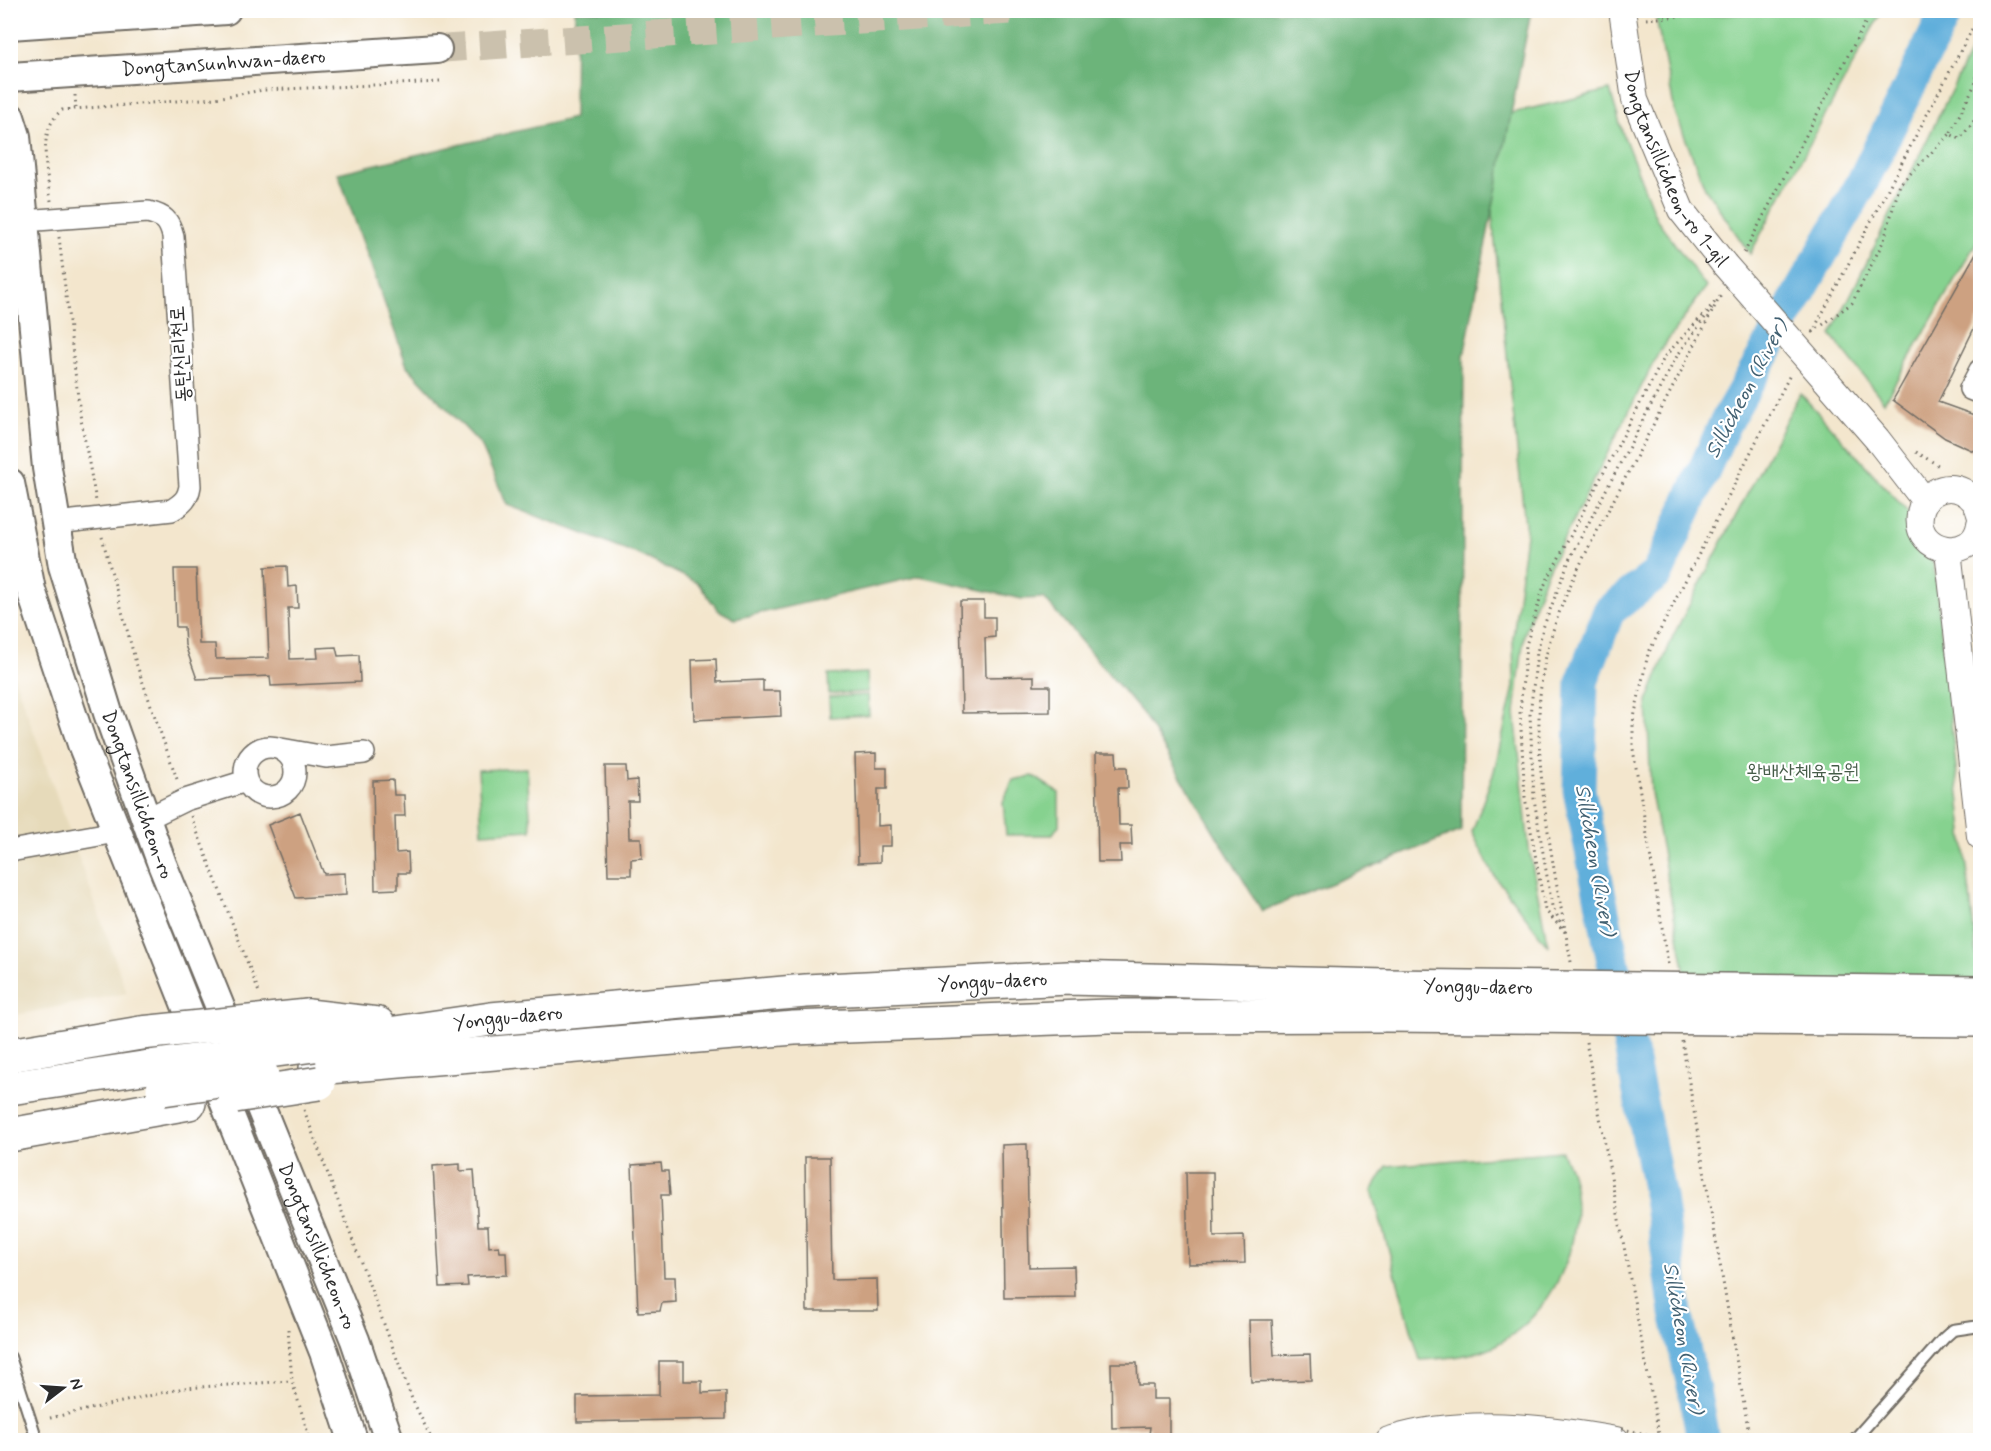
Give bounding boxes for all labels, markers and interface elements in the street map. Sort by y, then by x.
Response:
street label: Dongtansunhwan-daero [121,43,326,83]
street label: Dongtansillicheon-ro 1-gil [1617,68,1735,273]
street label: 동탄신리천로 [164,305,198,403]
water label: Sillicheon (River) [1699,313,1796,463]
street label: Dongtansillicheon-ro [95,706,180,883]
park label: 왕배산체육공원 [1747,759,1859,786]
water label: Sillicheon (River) [1568,782,1623,940]
street label: Yonggu-daero [937,966,1048,998]
street label: Yonggu-daero [1423,973,1533,1001]
street label: Yonggu-daero [452,999,564,1038]
street label: Dongtansillicheon-ro [271,1159,363,1333]
water label: Sillicheon (River) [1656,1260,1711,1418]
north arrow [33,1358,93,1418]
text: N [64,1376,88,1392]

